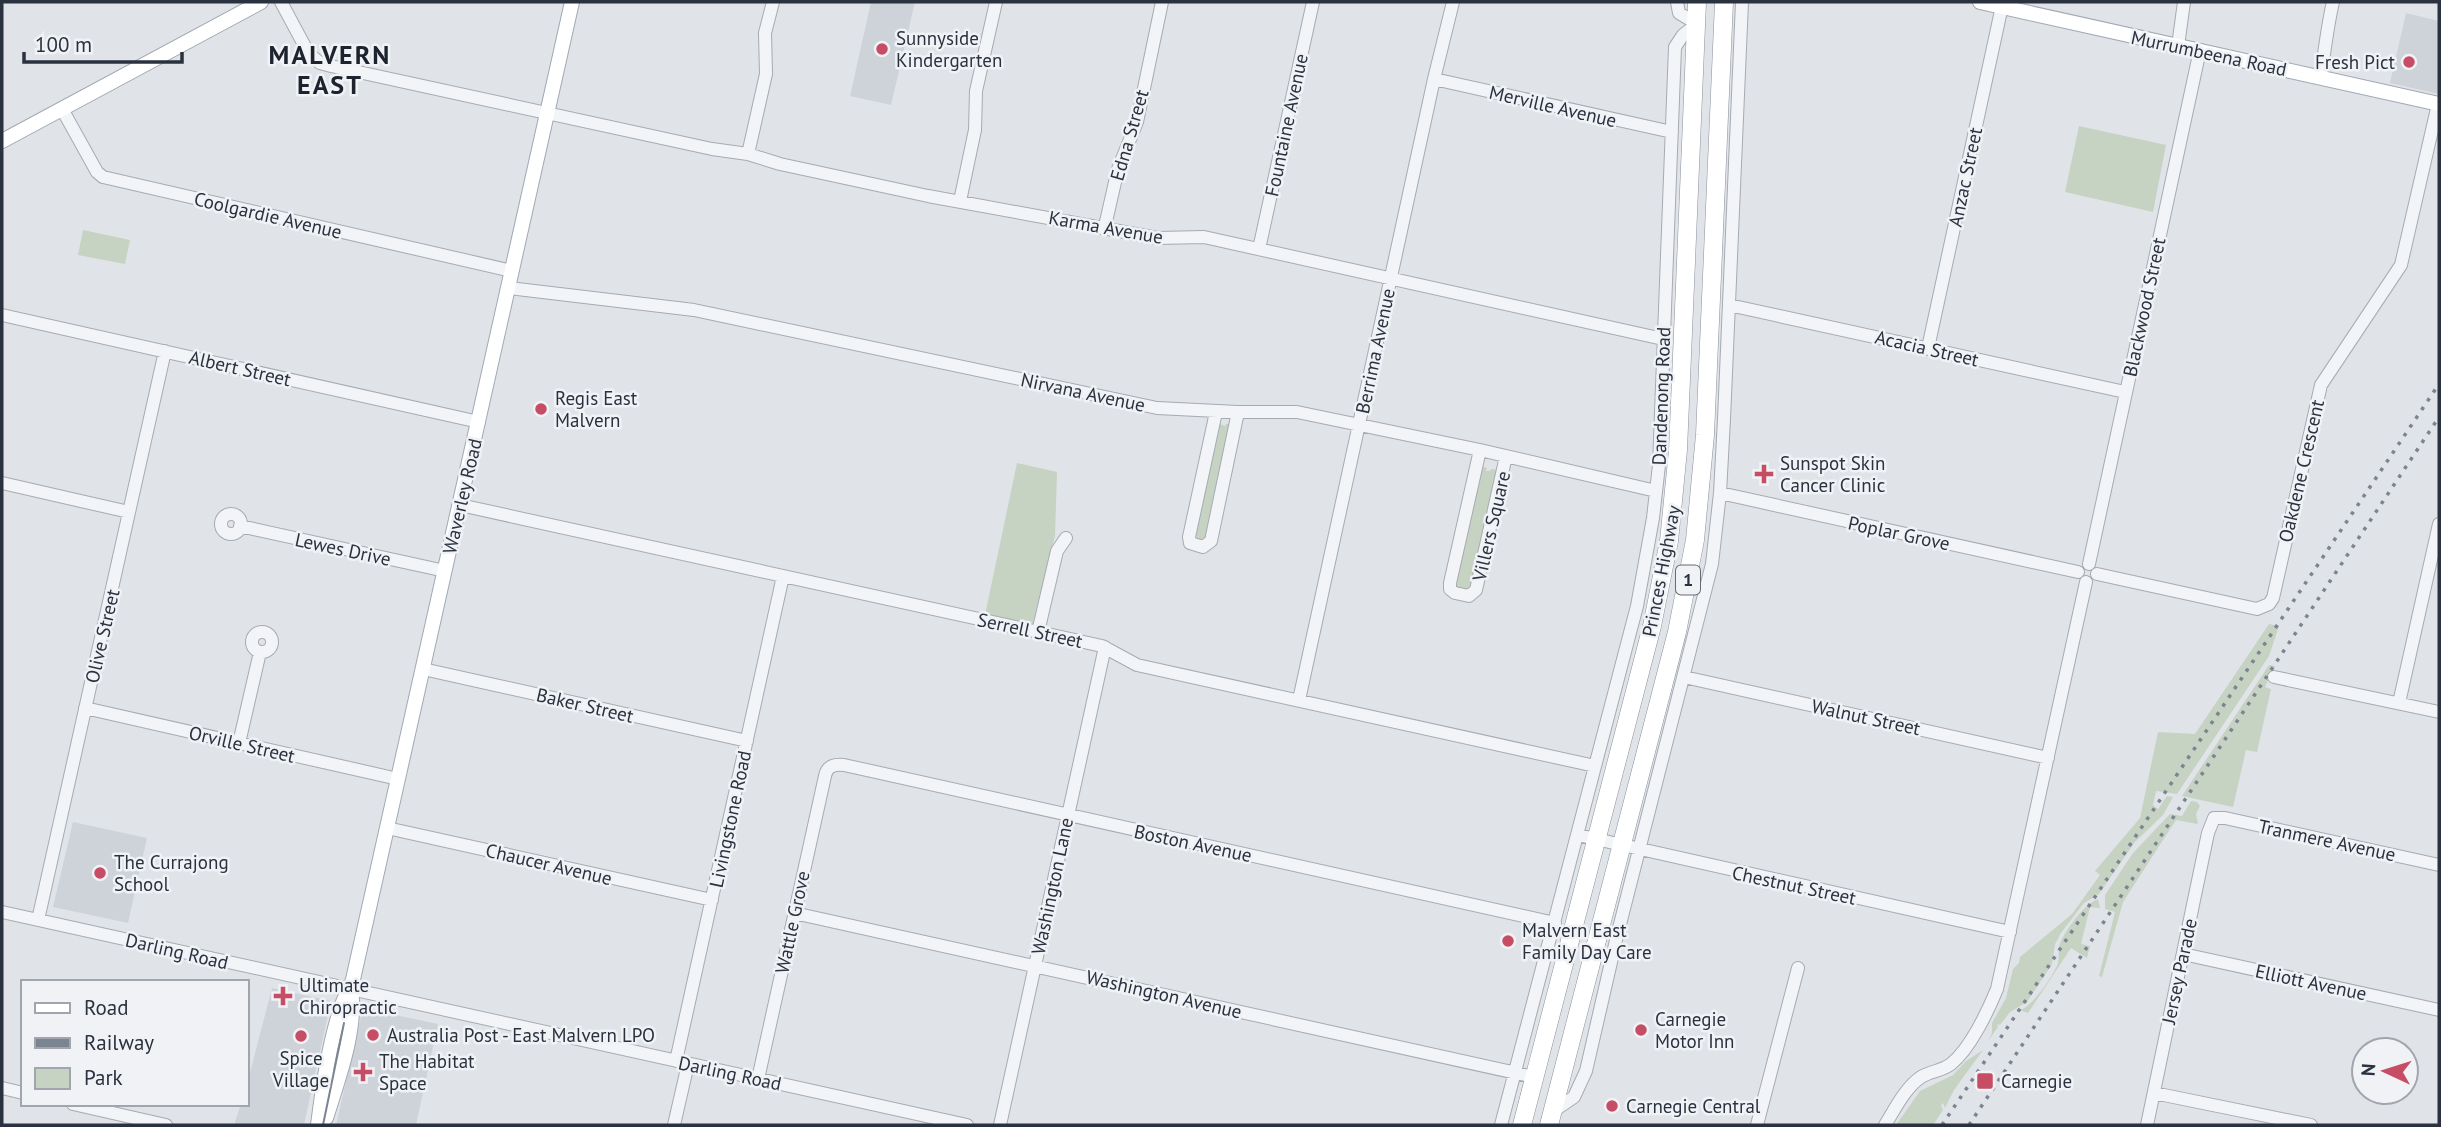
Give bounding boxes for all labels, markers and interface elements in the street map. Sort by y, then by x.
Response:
scale bar [24,21,182,65]
street label: Murrumbeena Road [2129,25,2289,81]
place label: Sunnyside Kindergarten [896,26,1002,72]
text: 100 m [35,31,92,58]
district label: MALVERN EAST [269,38,391,101]
marker: Sunnyside Kindergarten [874,41,890,57]
place label: Fresh Pict [2315,50,2396,74]
street label: Fountaine Avenue [1259,51,1313,199]
marker: Fresh Pict [2401,54,2417,70]
street label: Merville Avenue [1487,80,1619,132]
street label: Edna Street [1105,86,1154,183]
street label: Anzac Street [1943,124,1987,229]
street label: Coolgardie Avenue [192,186,344,244]
street label: Karma Avenue [1047,205,1165,249]
street label: Blackwood Street [2118,235,2171,379]
street label: Berrima Avenue [1350,286,1400,416]
street label: Acacia Street [1873,324,1982,372]
street label: Dandenong Road [1647,326,1675,466]
street label: Albert Street [187,345,294,391]
street label: Nirvana Avenue [1019,367,1147,417]
place label: Regis East Malvern [555,386,638,432]
street label: Oakdene Crescent [2273,397,2329,545]
marker: Regis East Malvern [533,401,549,417]
street label: Waverley Road [437,436,487,556]
place label: Sunspot Skin Cancer Clinic [1780,451,1885,497]
marker: Sunspot Skin Cancer Clinic [1754,464,1774,484]
street label: Villers Square [1466,469,1515,584]
street label: Princes Highway [1636,503,1686,639]
street label: Poplar Grove [1846,510,1952,556]
street label: Lewes Drive [293,527,393,571]
road number: 1 [1676,566,1700,594]
street label: Olive Street [80,586,125,685]
street label: Serrell Street [975,607,1085,653]
street label: Baker Street [534,682,637,728]
street label: Walnut Street [1809,694,1923,740]
street label: Orville Street [187,720,298,768]
street label: Livingstone Road [704,748,756,890]
street label: Tranmere Avenue [2256,814,2398,866]
street label: Washington Lane [1026,815,1078,957]
street label: Boston Avenue [1132,819,1254,867]
street label: Chaucer Avenue [483,838,615,890]
place label: The Currajong School [114,850,229,896]
street label: Chestnut Street [1730,860,1859,910]
marker: The Currajong School [92,865,108,881]
street label: Wattle Grove [769,869,815,975]
street label: Jersey Parade [2156,916,2202,1027]
place label: Malvern East Family Day Care [1522,918,1652,964]
street label: Darling Road [123,928,231,974]
marker: Malvern East Family Day Care [1500,933,1516,949]
street label: Elliott Avenue [2253,958,2369,1006]
street label: Washington Avenue [1084,964,1244,1024]
place label: Ultimate Chiropractic [299,973,397,1019]
legend [21,980,248,1106]
marker: Ultimate Chiropractic [273,986,293,1006]
text: Road [84,994,128,1021]
place label: Carnegie Motor Inn [1655,1007,1734,1053]
marker: Carnegie Motor Inn [1633,1022,1649,1038]
place label: Australia Post - East Malvern LPO [387,1023,655,1047]
marker: Australia Post - East Malvern LPO [365,1027,381,1043]
marker: Spice Village [293,1028,309,1044]
text: Railway [84,1029,154,1056]
north arrow [2350,1036,2420,1106]
place label: Spice Village [272,1046,329,1092]
place label: The Habitat Space [379,1049,475,1095]
street label: Darling Road [676,1050,784,1096]
marker: The Habitat Space [353,1062,373,1082]
text: N [2356,1063,2380,1077]
text: Park [84,1064,123,1091]
place label: Carnegie [2001,1069,2072,1093]
marker: Carnegie [1975,1071,1995,1091]
place label: Carnegie Central [1626,1094,1761,1118]
marker: Carnegie Central [1604,1098,1620,1114]

